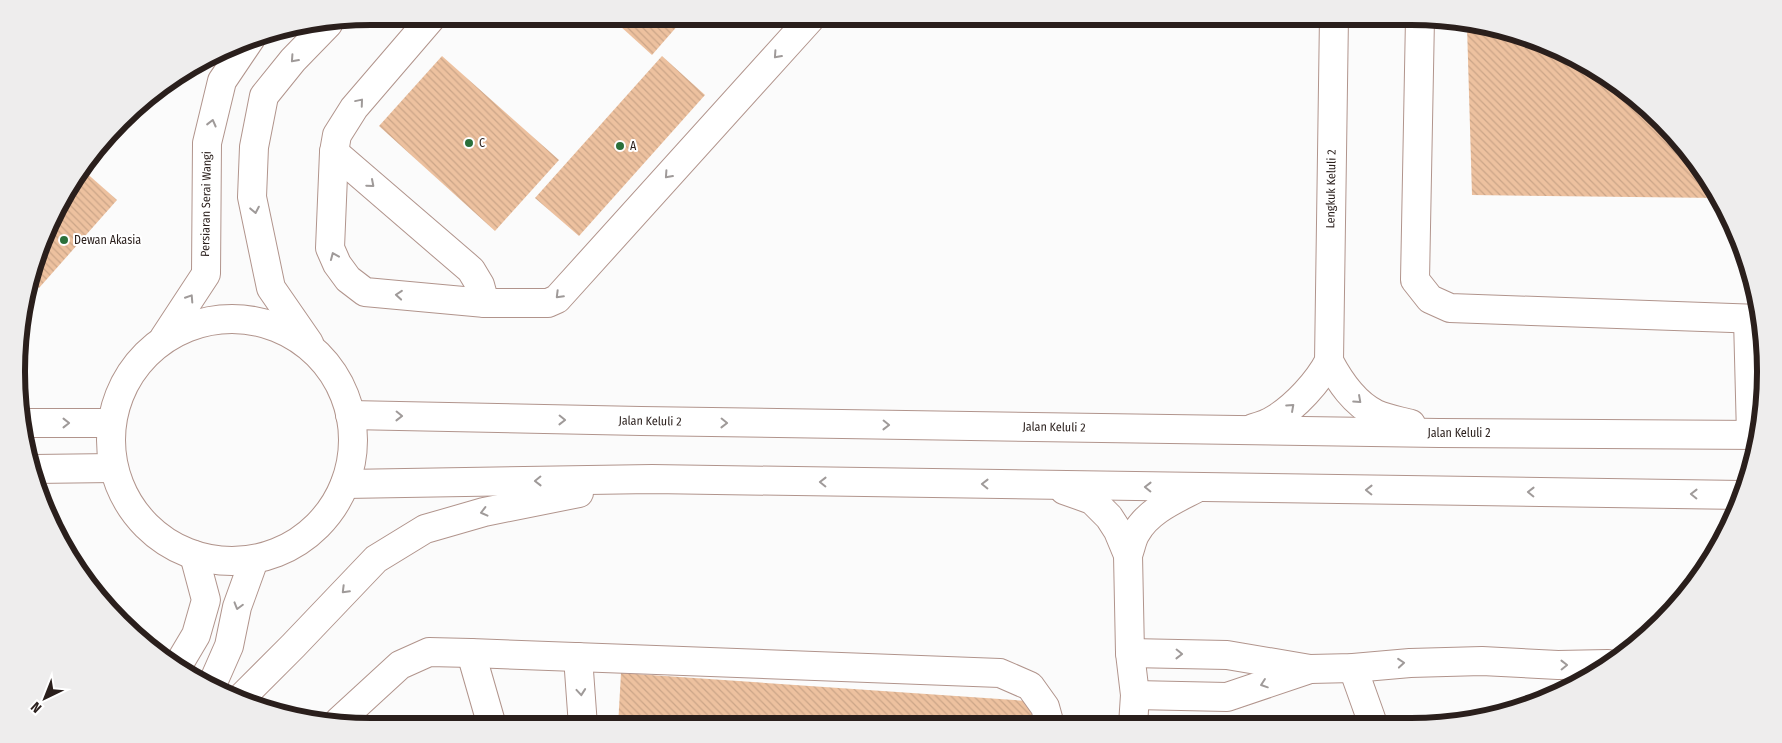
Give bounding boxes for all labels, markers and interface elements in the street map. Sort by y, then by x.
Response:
one-way arrow [774,49,783,58]
one-way arrow [291,54,300,63]
one-way arrow [354,99,362,108]
one-way arrow [206,119,217,128]
place label: C [479,136,485,150]
marker: C [463,137,475,149]
place label: A [630,139,637,153]
marker: A [614,140,626,152]
street label: Lengkuk Keluli 2 [1323,149,1339,229]
street label: Persiaran Serai Wangi [198,151,214,257]
one-way arrow [665,170,674,179]
one-way arrow [365,178,374,187]
one-way arrow [249,205,259,214]
place label: Dewan Akasia [74,233,141,247]
marker: Dewan Akasia [58,234,70,246]
one-way arrow [329,252,340,261]
one-way arrow [395,290,403,301]
one-way arrow [556,290,565,299]
one-way arrow [184,294,193,304]
one-way arrow [1352,394,1361,403]
one-way arrow [1285,403,1294,412]
one-way arrow [396,411,403,421]
street label: Jalan Keluli 2 [618,413,682,429]
one-way arrow [558,414,566,425]
one-way arrow [720,417,728,428]
one-way arrow [63,418,71,428]
street label: Jalan Keluli 2 [1022,419,1086,435]
one-way arrow [883,420,891,430]
street label: Jalan Keluli 2 [1427,426,1491,440]
one-way arrow [533,476,541,486]
one-way arrow [818,477,826,487]
one-way arrow [981,479,989,490]
one-way arrow [1143,482,1151,492]
one-way arrow [1364,485,1372,495]
one-way arrow [1527,487,1534,497]
one-way arrow [1689,489,1697,500]
one-way arrow [479,506,488,517]
one-way arrow [342,584,351,593]
one-way arrow [234,601,244,609]
one-way arrow [1176,649,1183,659]
one-way arrow [1398,658,1406,669]
one-way arrow [1560,660,1568,670]
north arrow [20,673,70,723]
one-way arrow [1261,679,1269,689]
one-way arrow [575,688,586,696]
text: N [28,698,45,716]

